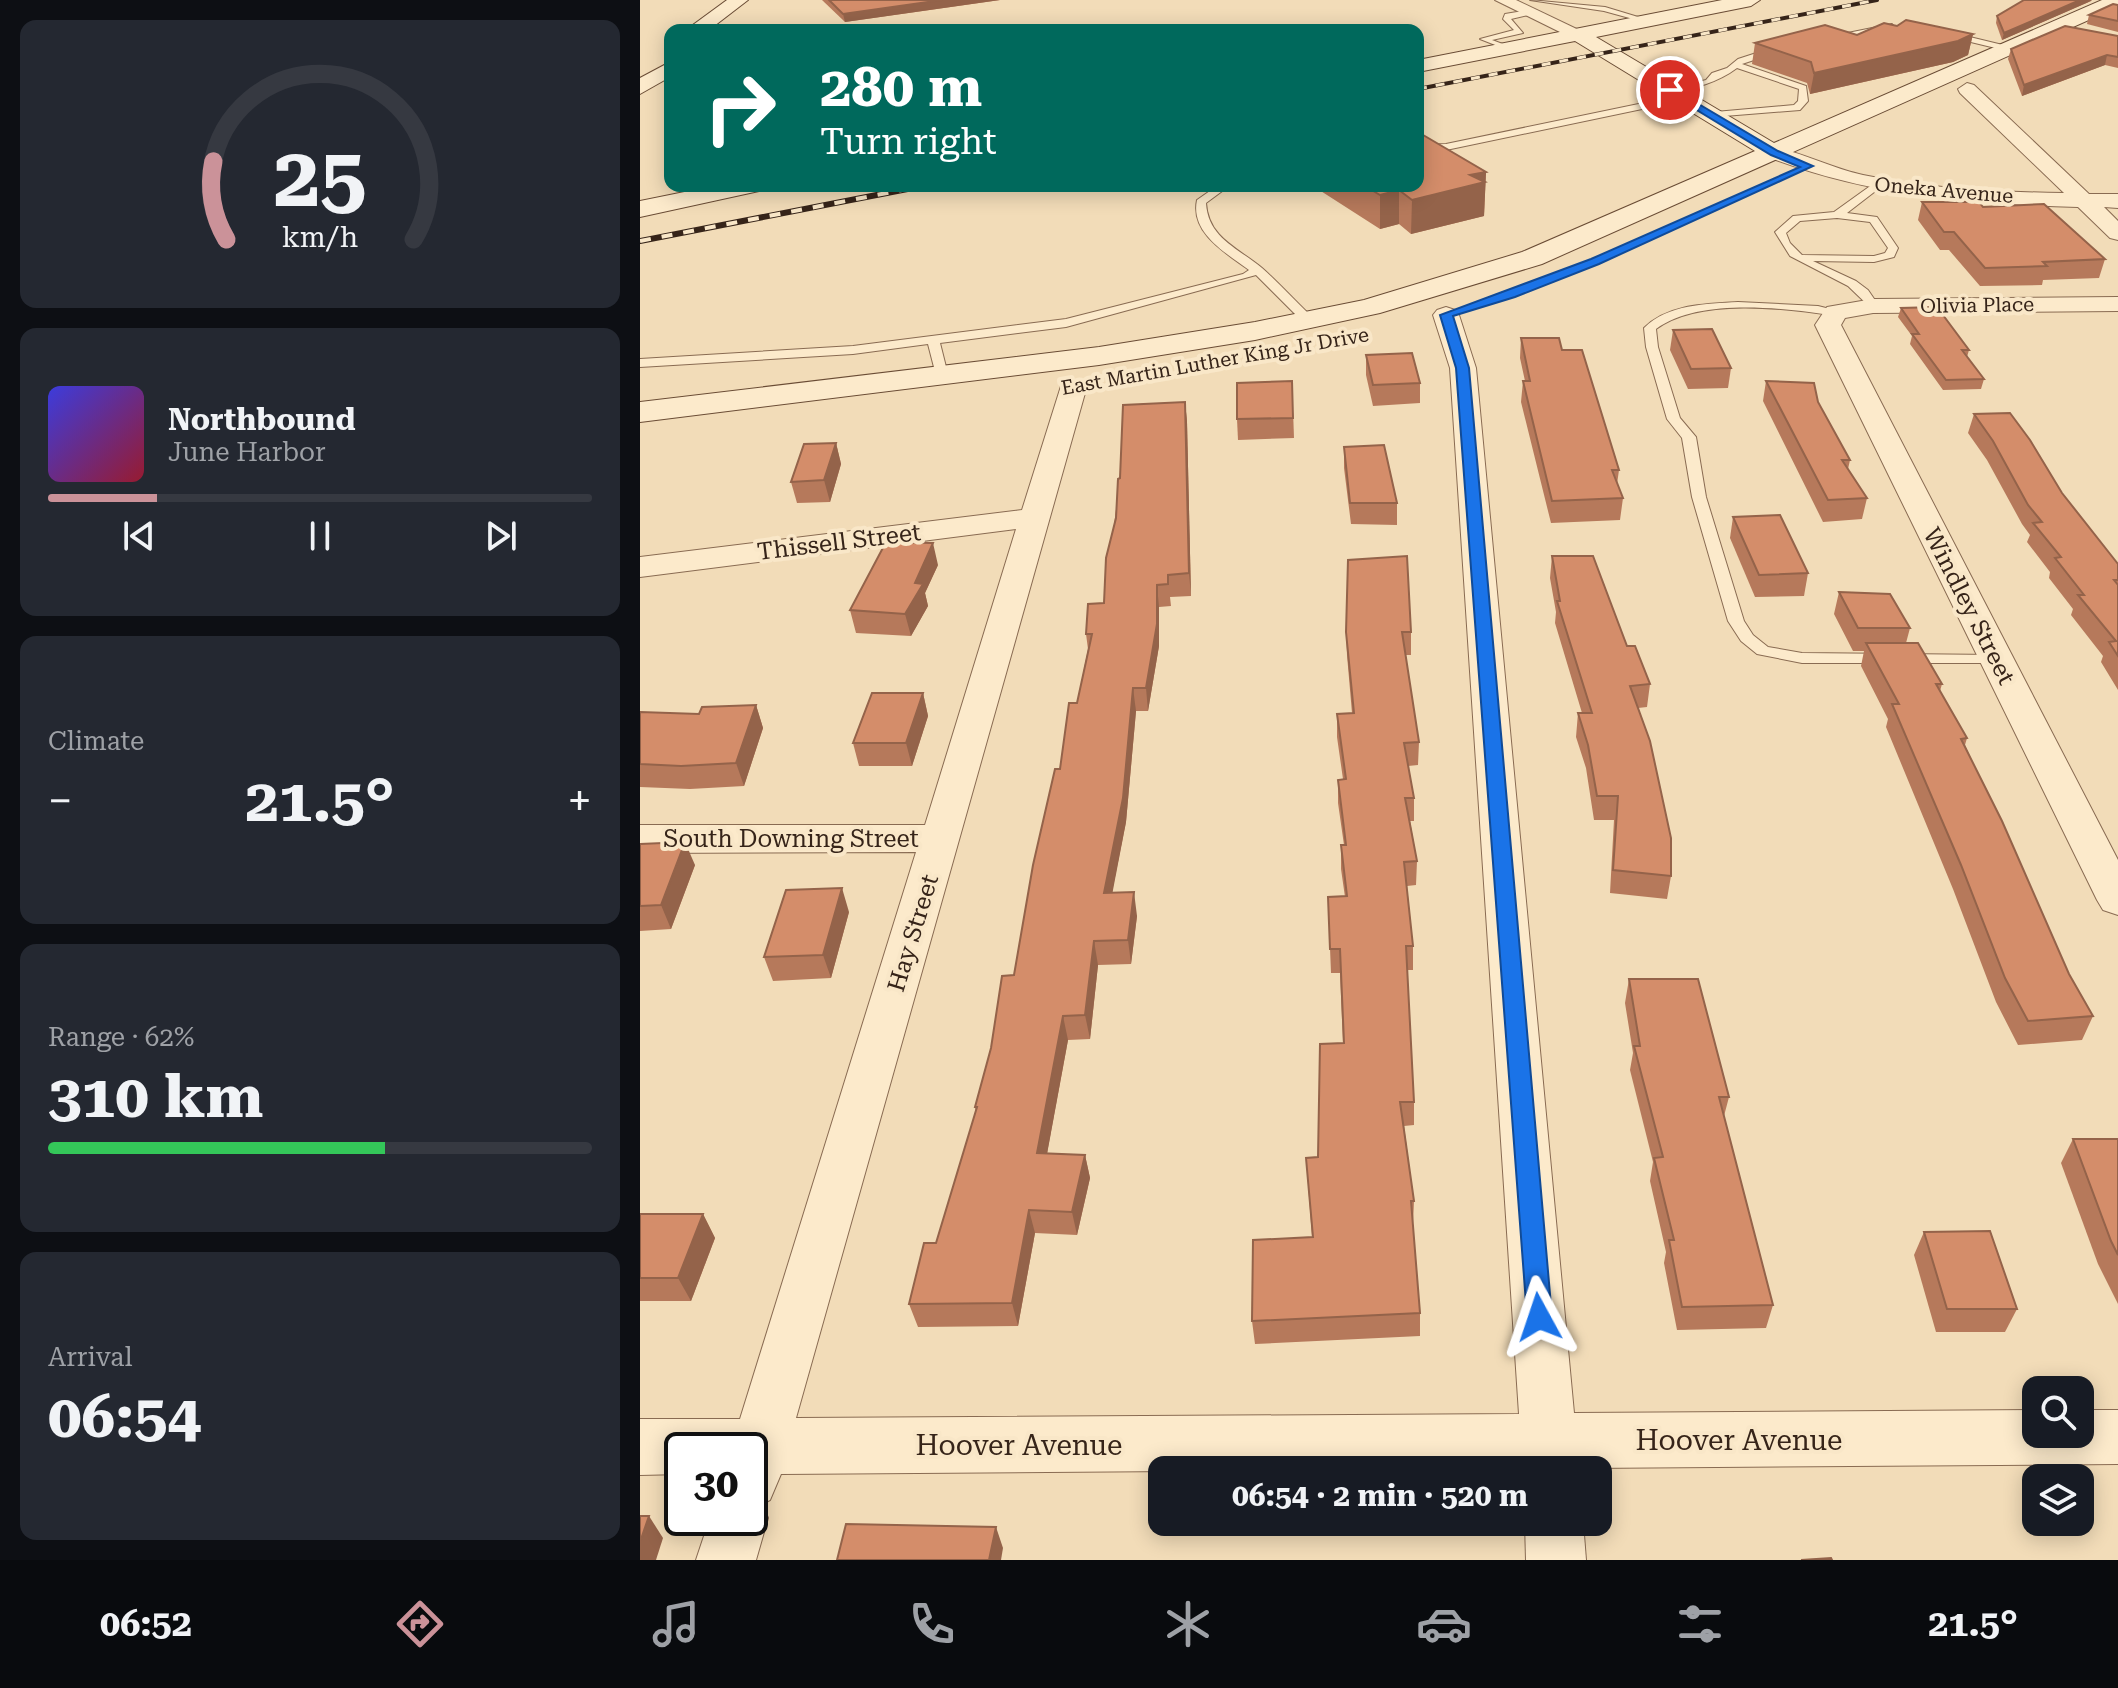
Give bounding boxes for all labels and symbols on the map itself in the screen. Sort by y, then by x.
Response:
pin [1636,56,1704,124]
street label: Oneka Avenue [1874,172,2014,208]
street label: Olivia Place [1920,292,2034,318]
street label: East Martin Luther King Jr Drive [1059,322,1371,400]
street label: Thissell Street [756,518,922,566]
street label: Windley Street [1917,523,2021,689]
street label: South Downing Street [663,825,919,853]
street label: Hay Street [882,871,944,995]
position arrow [1497,1275,1581,1359]
street label: Hoover Avenue [1636,1424,1842,1457]
street label: Hoover Avenue [916,1429,1122,1462]
speed limit sign: 30 [664,1432,768,1536]

